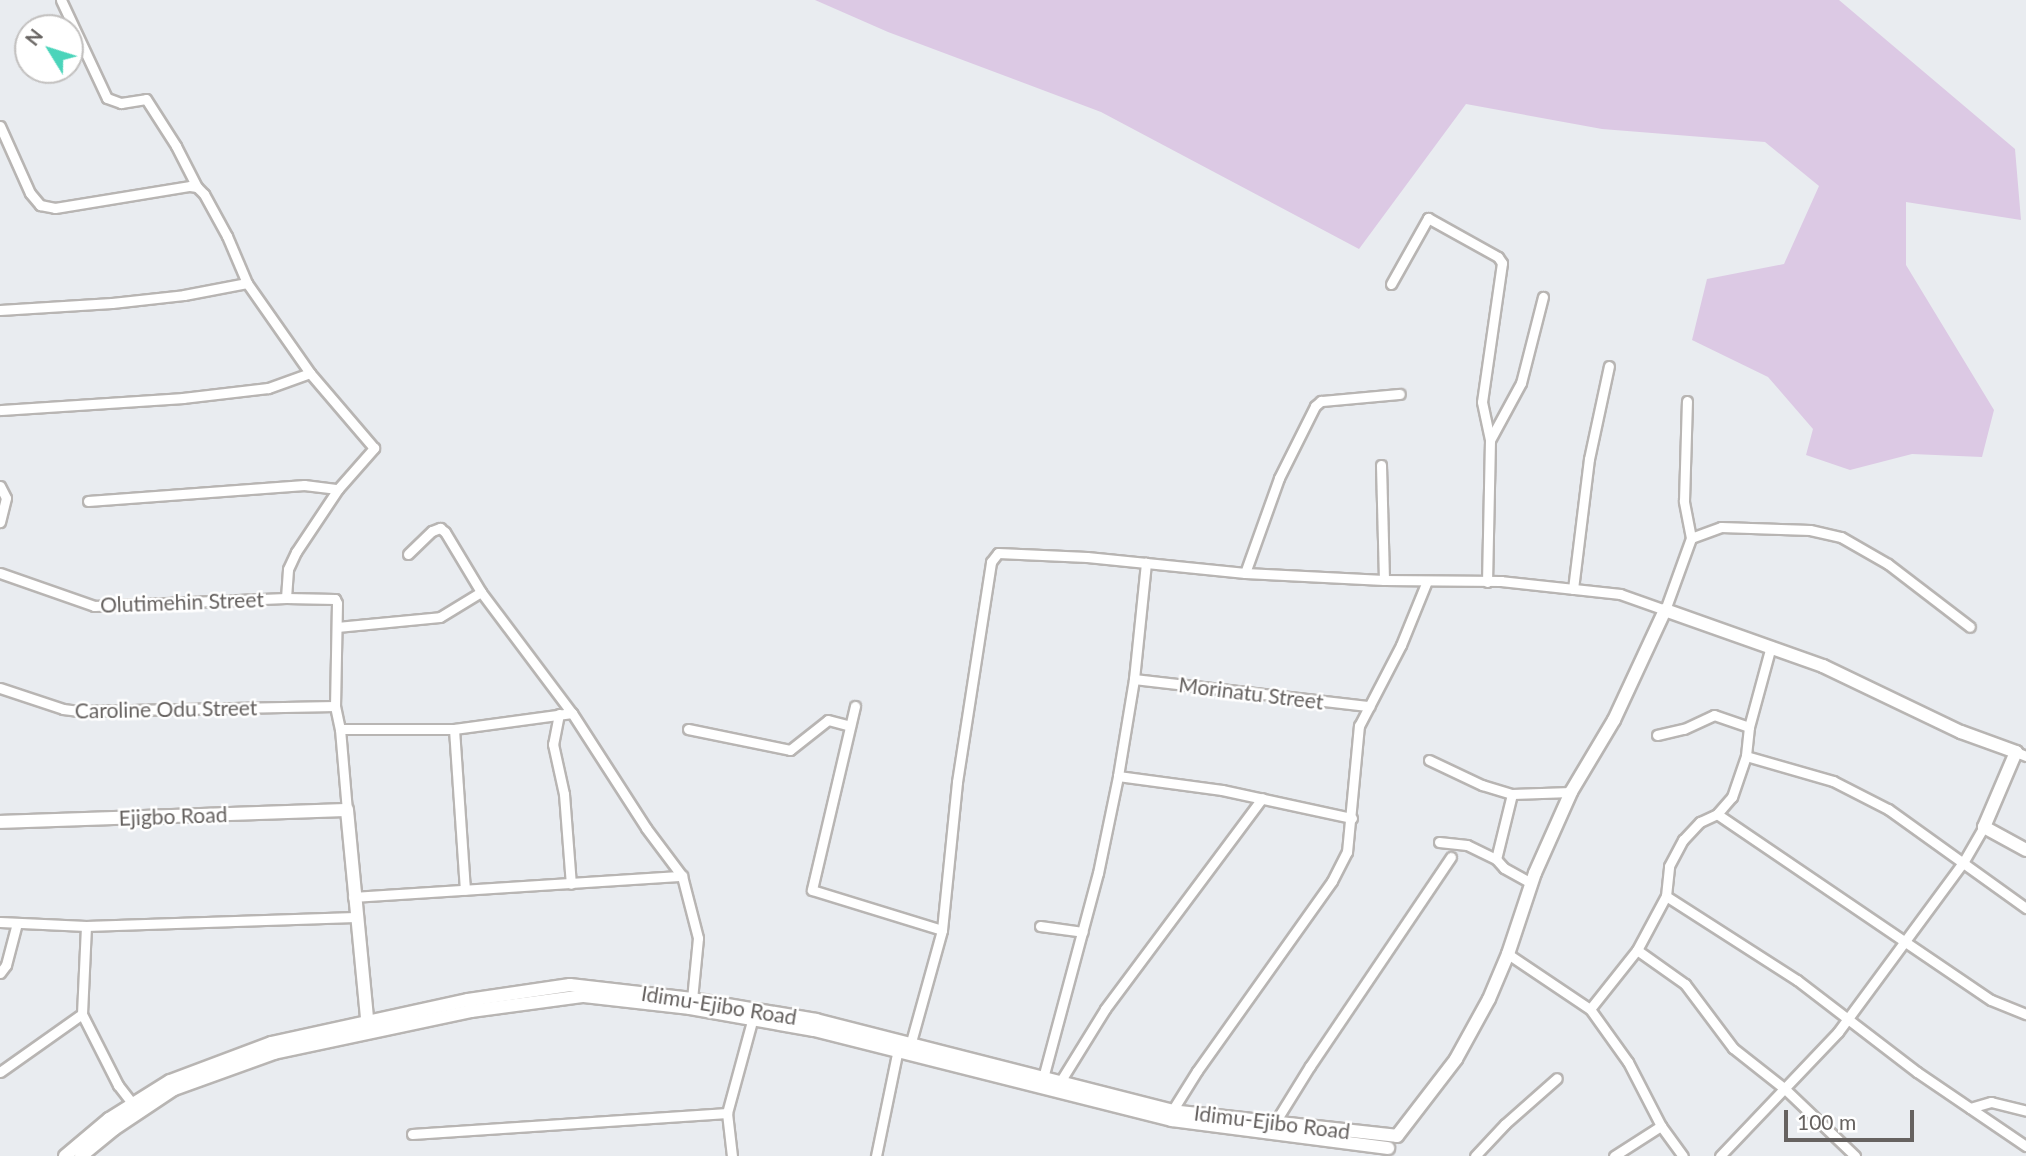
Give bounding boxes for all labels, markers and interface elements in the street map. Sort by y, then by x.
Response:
north arrow [14,14,84,84]
text: N [20,24,47,50]
street label: Olutimehin Street [100,587,264,617]
street label: Morinatu Street [1177,672,1325,714]
street label: Caroline Odu Street [75,695,257,723]
street label: Ejigbo Road [118,802,228,830]
street label: Idimu-Ejibo Road [640,980,798,1030]
scale bar [1788,1096,1918,1140]
street label: Idimu-Ejibo Road [1193,1100,1351,1144]
text: 100 m [1797,1109,1856,1134]

